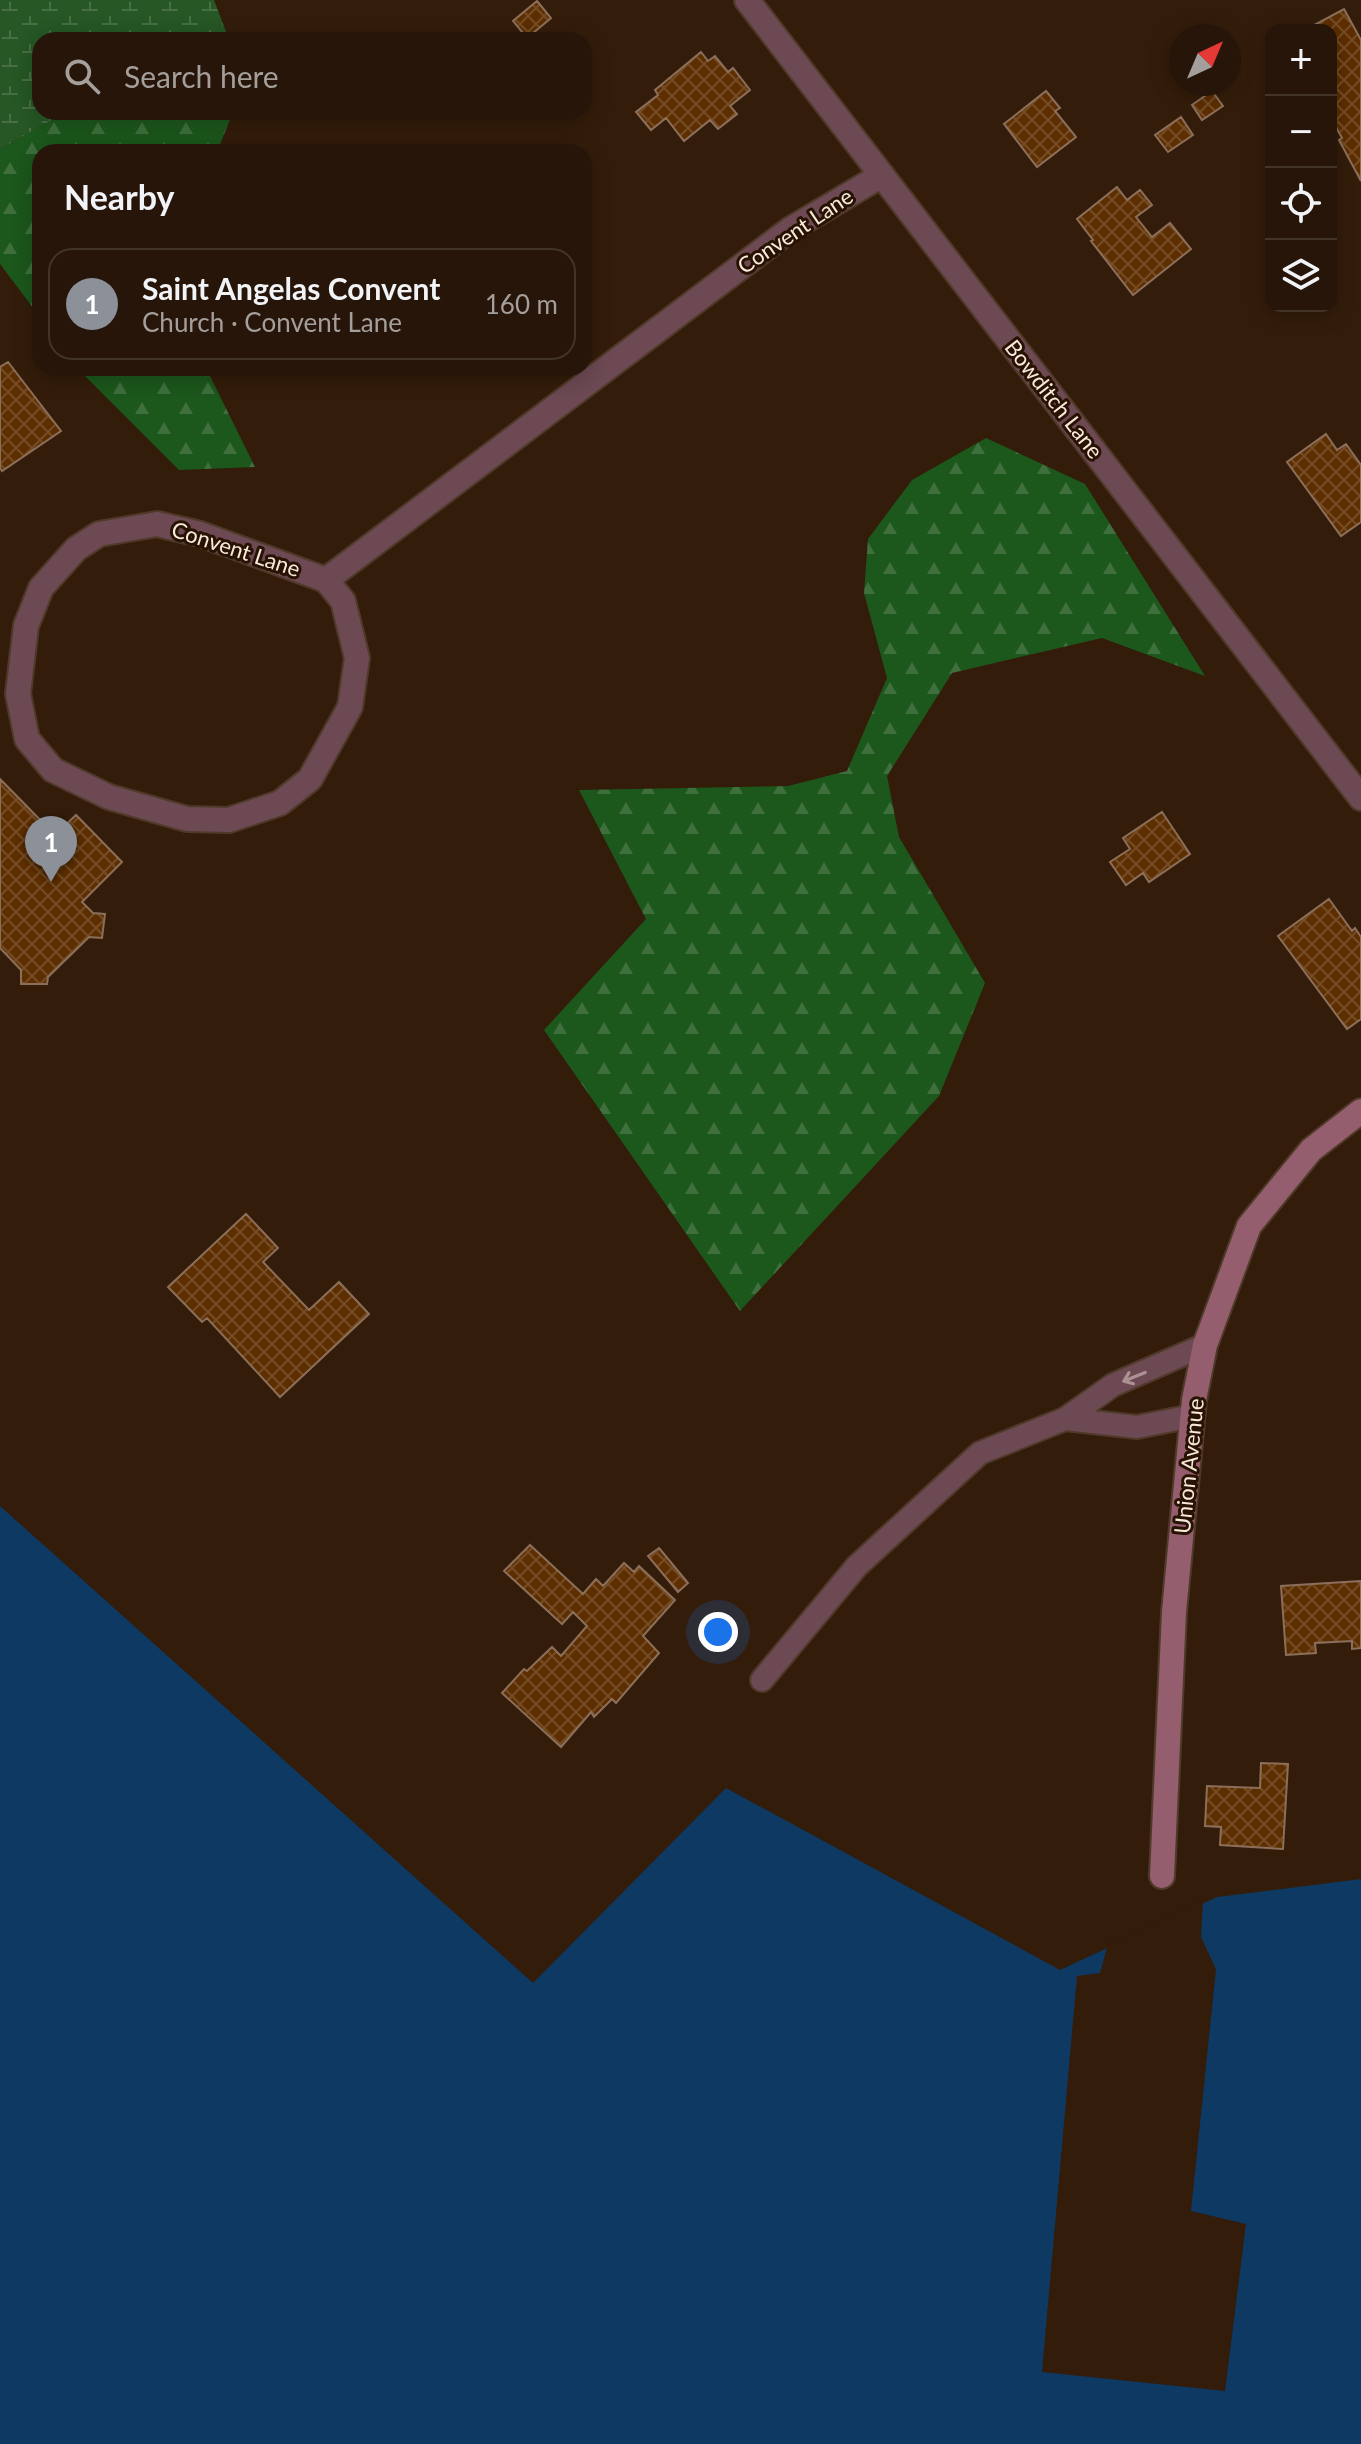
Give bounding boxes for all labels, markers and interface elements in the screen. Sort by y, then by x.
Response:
north arrow [1169,24,1241,96]
map controls [1265,24,1337,312]
button: + [1265,24,1337,96]
search box [32,32,592,120]
icon: search [60,54,104,98]
text: Search here [124,58,279,94]
button: − [1265,96,1337,168]
button: locate [1265,168,1337,240]
text: Nearby [64,176,175,217]
street label: Convent Lane [732,182,858,279]
button: layers [1265,240,1337,312]
text: Saint Angelas Convent [142,270,440,306]
text: 1 [84,288,100,320]
text: 160 m [485,288,558,320]
text: Church · Convent Lane [142,306,402,338]
street label: Bowditch Lane [1000,334,1109,464]
street label: Convent Lane [169,515,304,582]
pin: 1 [25,816,77,882]
one-way arrow [1122,1371,1147,1385]
street label: Union Avenue [1168,1397,1209,1535]
your location [698,1612,738,1652]

